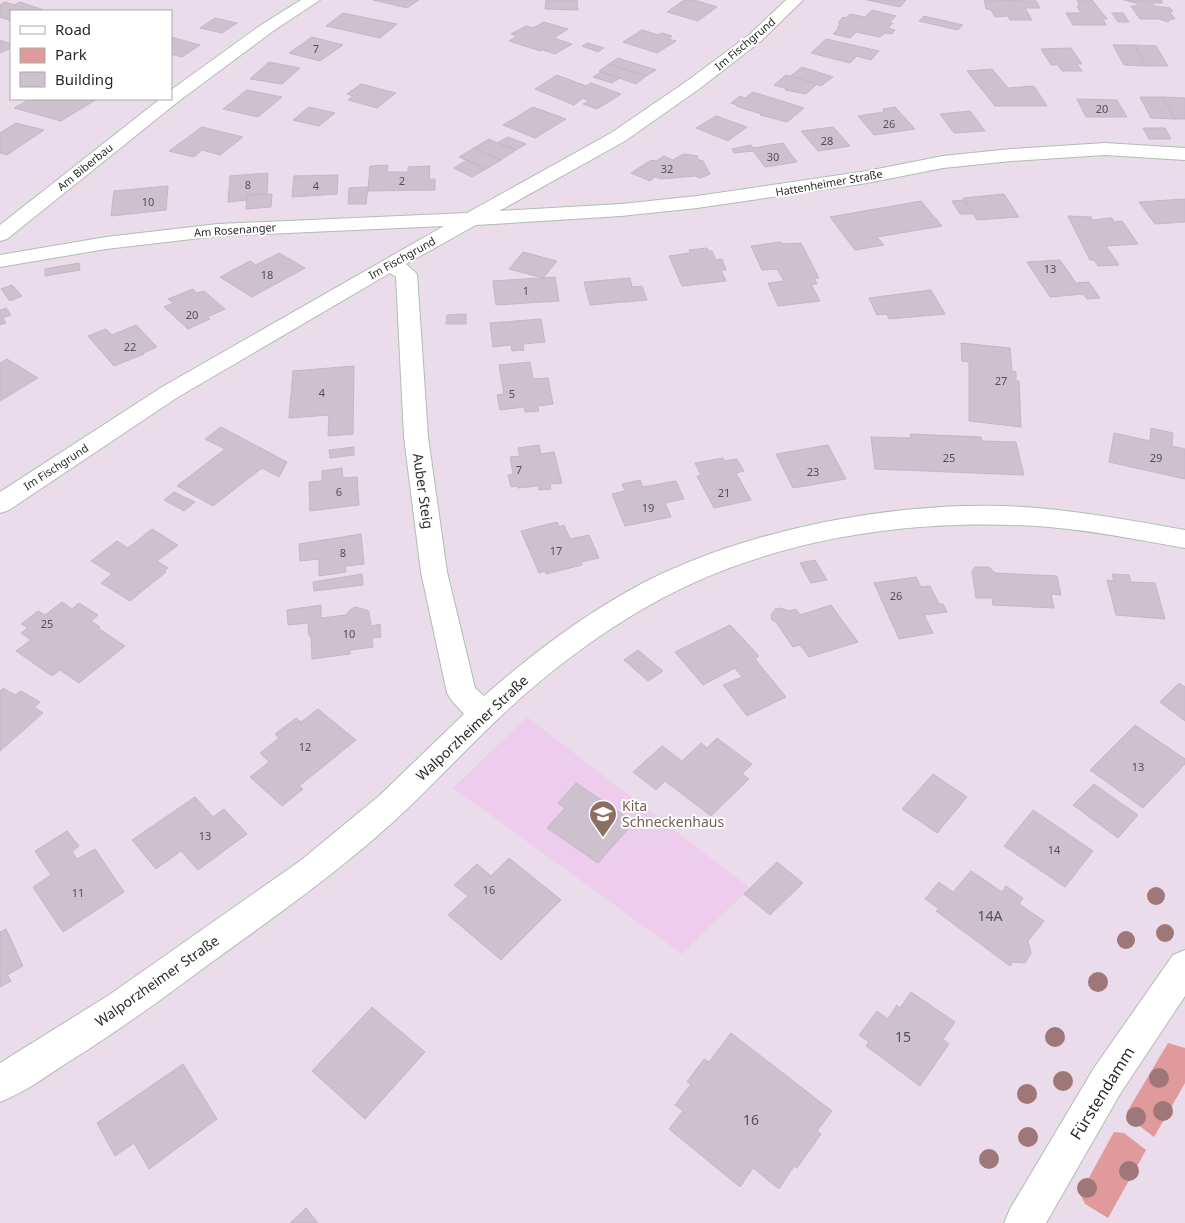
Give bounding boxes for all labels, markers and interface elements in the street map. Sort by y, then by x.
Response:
legend [10,10,172,100]
street label: Im Fischgrund [711,14,778,73]
text: Road [55,19,91,39]
house number: 7 [313,41,319,56]
text: Park [55,44,87,64]
text: Building [55,69,113,89]
house number: 20 [1096,101,1108,116]
house number: 26 [883,116,895,131]
house number: 28 [821,133,833,148]
street label: Am Biberbau [54,140,116,194]
house number: 30 [767,149,779,164]
house number: 32 [661,161,673,176]
street label: Hattenheimer Straße [774,166,884,199]
house number: 2 [399,173,405,188]
house number: 8 [245,177,251,192]
house number: 4 [313,178,320,193]
house number: 10 [142,194,154,209]
street label: Am Rosenanger [193,219,277,240]
street label: Im Fischgrund [366,233,438,282]
house number: 13 [1044,261,1056,276]
house number: 18 [261,267,273,282]
house number: 1 [523,283,529,298]
house number: 20 [186,307,198,322]
house number: 22 [124,339,136,354]
house number: 27 [995,373,1007,388]
house number: 4 [319,385,326,400]
house number: 5 [509,386,515,401]
street label: Im Fischgrund [20,440,91,493]
house number: 25 [943,450,955,465]
house number: 29 [1150,450,1162,465]
street label: Auber Steig [409,452,438,530]
house number: 7 [516,462,522,477]
house number: 23 [807,464,819,479]
house number: 6 [336,484,342,499]
house number: 21 [718,485,730,500]
house number: 19 [642,500,654,515]
house number: 17 [550,543,562,558]
house number: 8 [340,545,346,560]
house number: 26 [890,588,902,603]
house number: 25 [41,616,53,631]
house number: 10 [343,626,355,641]
street label: Walporzheimer Straße [411,670,532,785]
house number: 12 [299,739,311,754]
house number: 13 [1132,759,1144,774]
place label: Kita Schneckenhaus [622,796,725,831]
school or university icon: Kita Schneckenhaus [588,799,618,838]
house number: 13 [199,828,211,843]
house number: 14 [1048,842,1061,857]
house number: 16 [483,882,495,897]
house number: 11 [72,885,84,900]
house number: 14A [978,906,1003,925]
street label: Walporzheimer Straße [91,931,222,1031]
house number: 15 [895,1027,911,1046]
street label: Fürstendamm [1065,1042,1139,1144]
house number: 16 [743,1110,759,1129]

